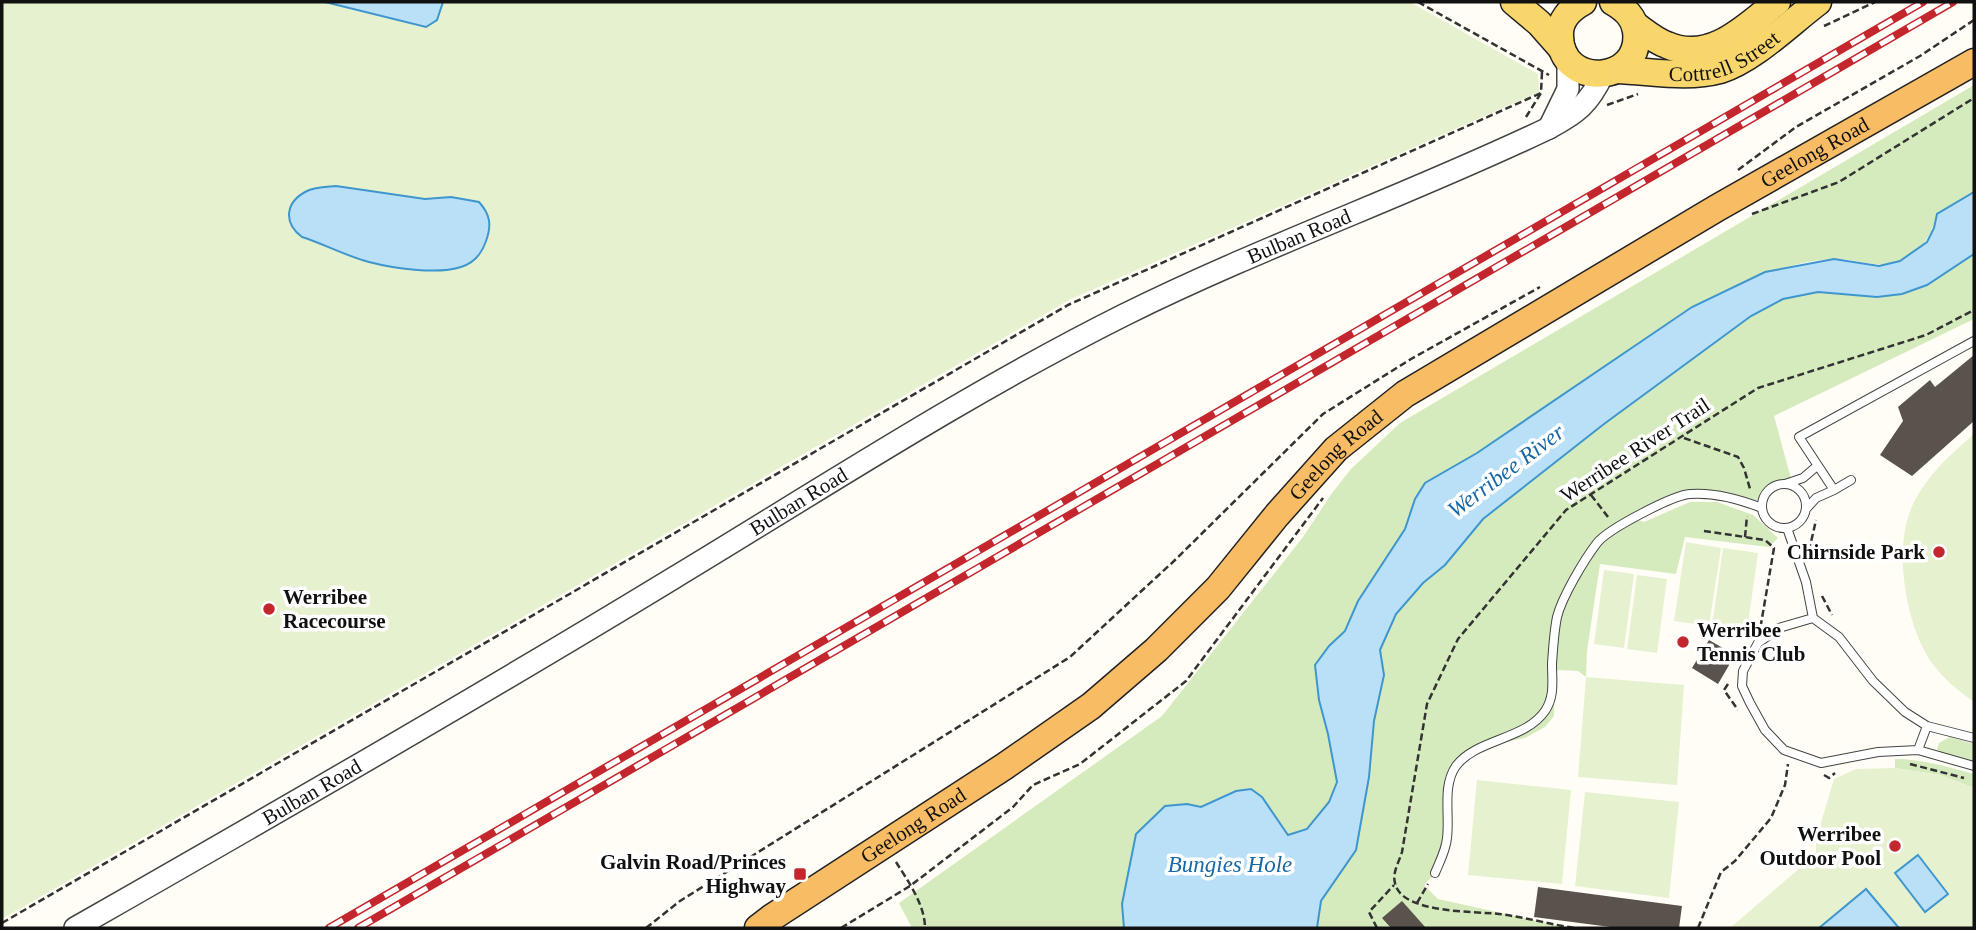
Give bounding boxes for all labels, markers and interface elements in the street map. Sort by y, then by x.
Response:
street label: Cottrell Street [1668,26,1784,86]
street label: Geelong Road [1756,112,1874,193]
street label: Bulban Road [1243,204,1355,269]
street label: Werribee River Trail [1556,393,1714,507]
street label: Geelong Road [1284,404,1388,505]
water label: Werribee River [1443,419,1570,523]
street label: Bulban Road [745,462,852,541]
place label: Chirnside Park [1787,540,1925,564]
marker: Chirnside Park [1931,544,1947,560]
place label: Werribee Racecourse [283,585,386,633]
marker: Werribee Racecourse [261,601,277,617]
place label: Werribee Tennis Club [1697,618,1805,666]
marker: Werribee Tennis Club [1675,634,1691,650]
street label: Bulban Road [258,754,366,830]
street label: Geelong Road [856,782,971,869]
place label: Werribee Outdoor Pool [1759,822,1881,870]
marker: Werribee Outdoor Pool [1887,838,1903,854]
place label: Galvin Road/Princes Highway [600,850,786,898]
water label: Bungies Hole [1168,852,1292,877]
marker: Galvin Road/Princes Highway [792,866,808,882]

